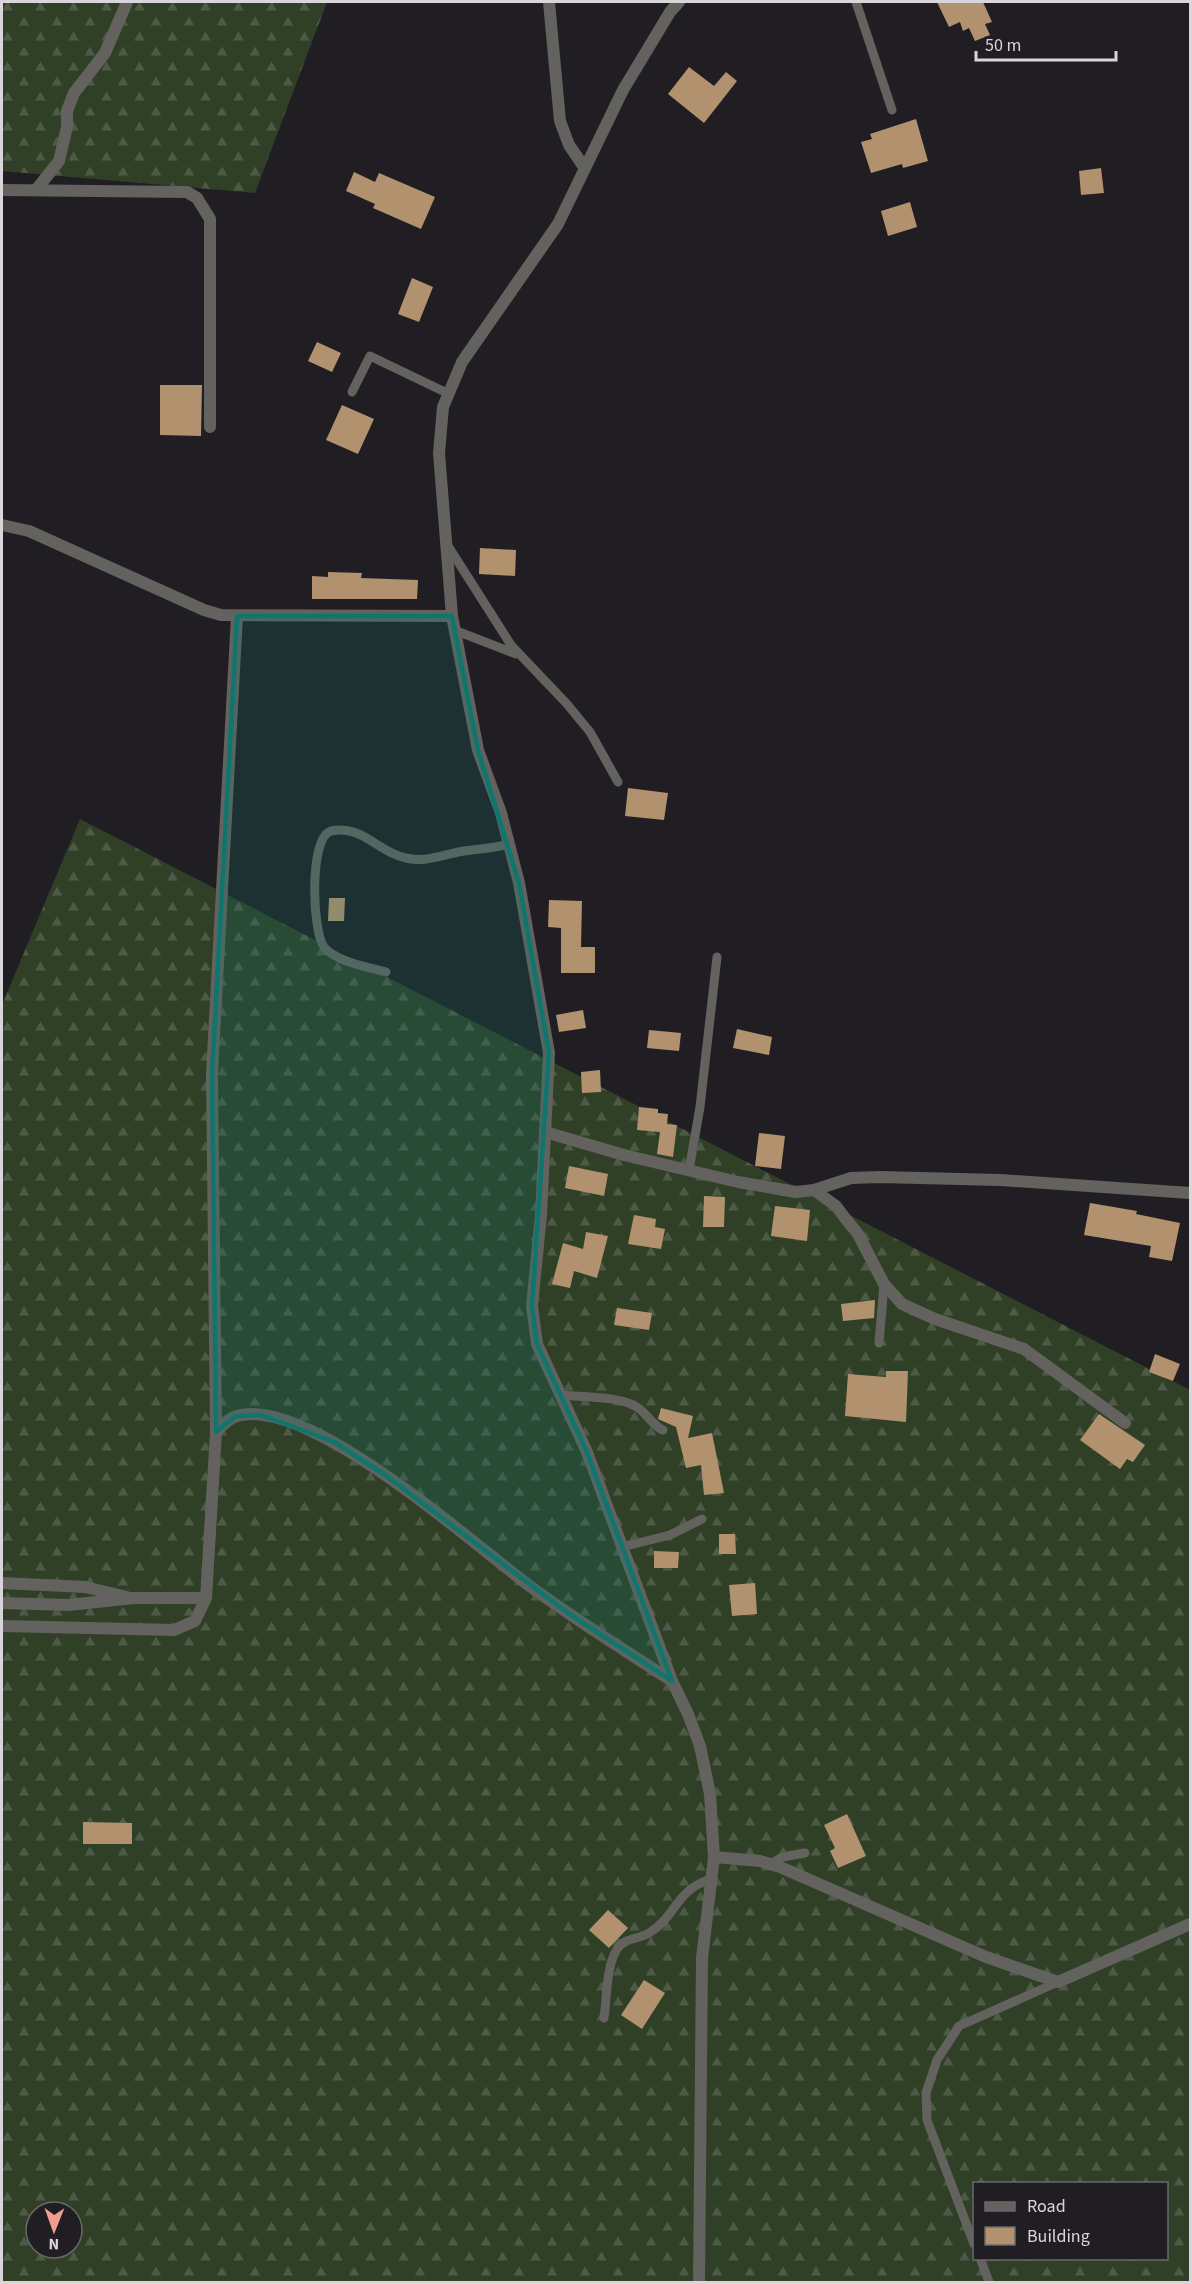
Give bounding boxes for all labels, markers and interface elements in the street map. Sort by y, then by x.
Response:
scale bar [976,24,1116,62]
text: 50 m [985,33,1021,58]
legend [973,2182,1168,2260]
text: Road [1027,2194,1066,2219]
north arrow [24,2200,84,2260]
text: Building [1027,2224,1090,2249]
text: N [48,2233,59,2255]

